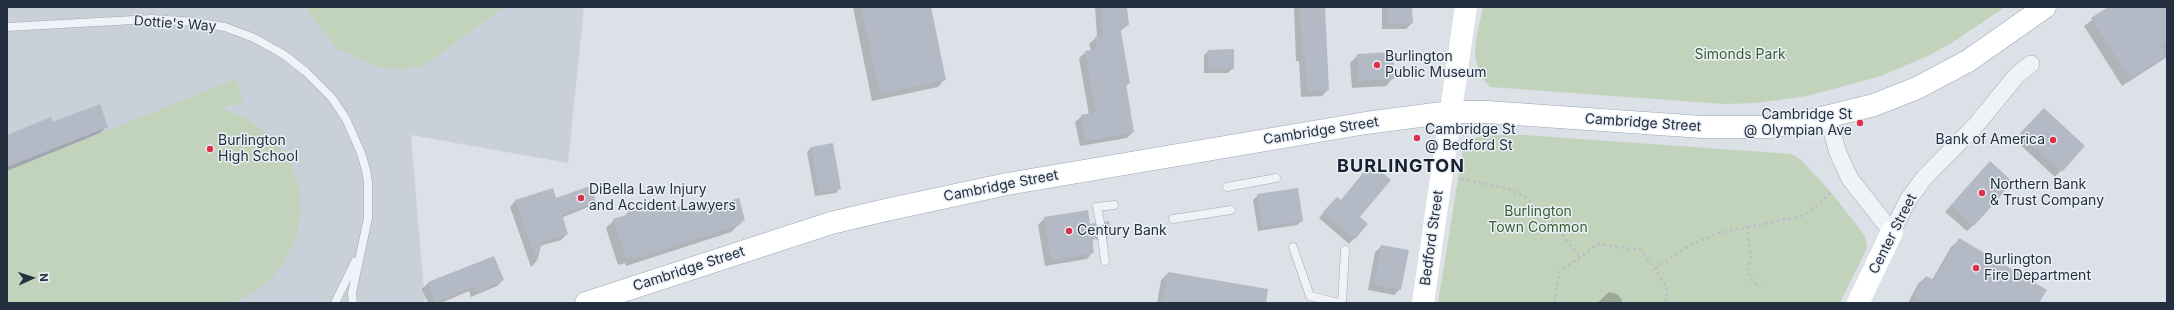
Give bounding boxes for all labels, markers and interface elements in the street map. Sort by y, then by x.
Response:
street label: Dottie's Way [133,13,217,35]
park label: Simonds Park [1694,47,1786,63]
place label: Burlington Public Museum [1385,49,1487,82]
marker: Burlington Public Museum [1372,60,1382,70]
place label: Cambridge St @ Olympian Ave [1744,107,1852,140]
street label: Cambridge Street [1584,111,1702,135]
street label: Cambridge Street [1262,114,1380,148]
marker: Cambridge St @ Olympian Ave [1855,118,1865,128]
place label: Cambridge St @ Bedford St [1425,122,1516,154]
place label: Bank of America [1936,132,2045,148]
place label: Burlington High School [218,133,298,166]
marker: Cambridge St @ Bedford St [1412,133,1422,143]
marker: Bank of America [2048,135,2058,145]
marker: Burlington High School [205,144,215,154]
district label: BURLINGTON [1337,156,1465,178]
street label: Cambridge Street [942,167,1060,205]
place label: Northern Bank & Trust Company [1990,177,2104,210]
place label: DiBella Law Injury and Accident Lawyers [589,182,736,214]
marker: Northern Bank & Trust Company [1977,188,1987,198]
street label: Bedford Street [1417,189,1447,287]
street label: Center Street [1866,191,1920,277]
marker: DiBella Law Injury and Accident Lawyers [576,193,586,203]
park label: Burlington Town Common [1488,204,1588,236]
place label: Century Bank [1077,223,1167,239]
marker: Century Bank [1064,226,1074,236]
street label: Cambridge Street [631,243,747,295]
place label: Burlington Fire Department [1984,252,2091,284]
north arrow [12,258,52,298]
marker: Burlington Fire Department [1971,263,1981,273]
text: N [37,273,51,282]

